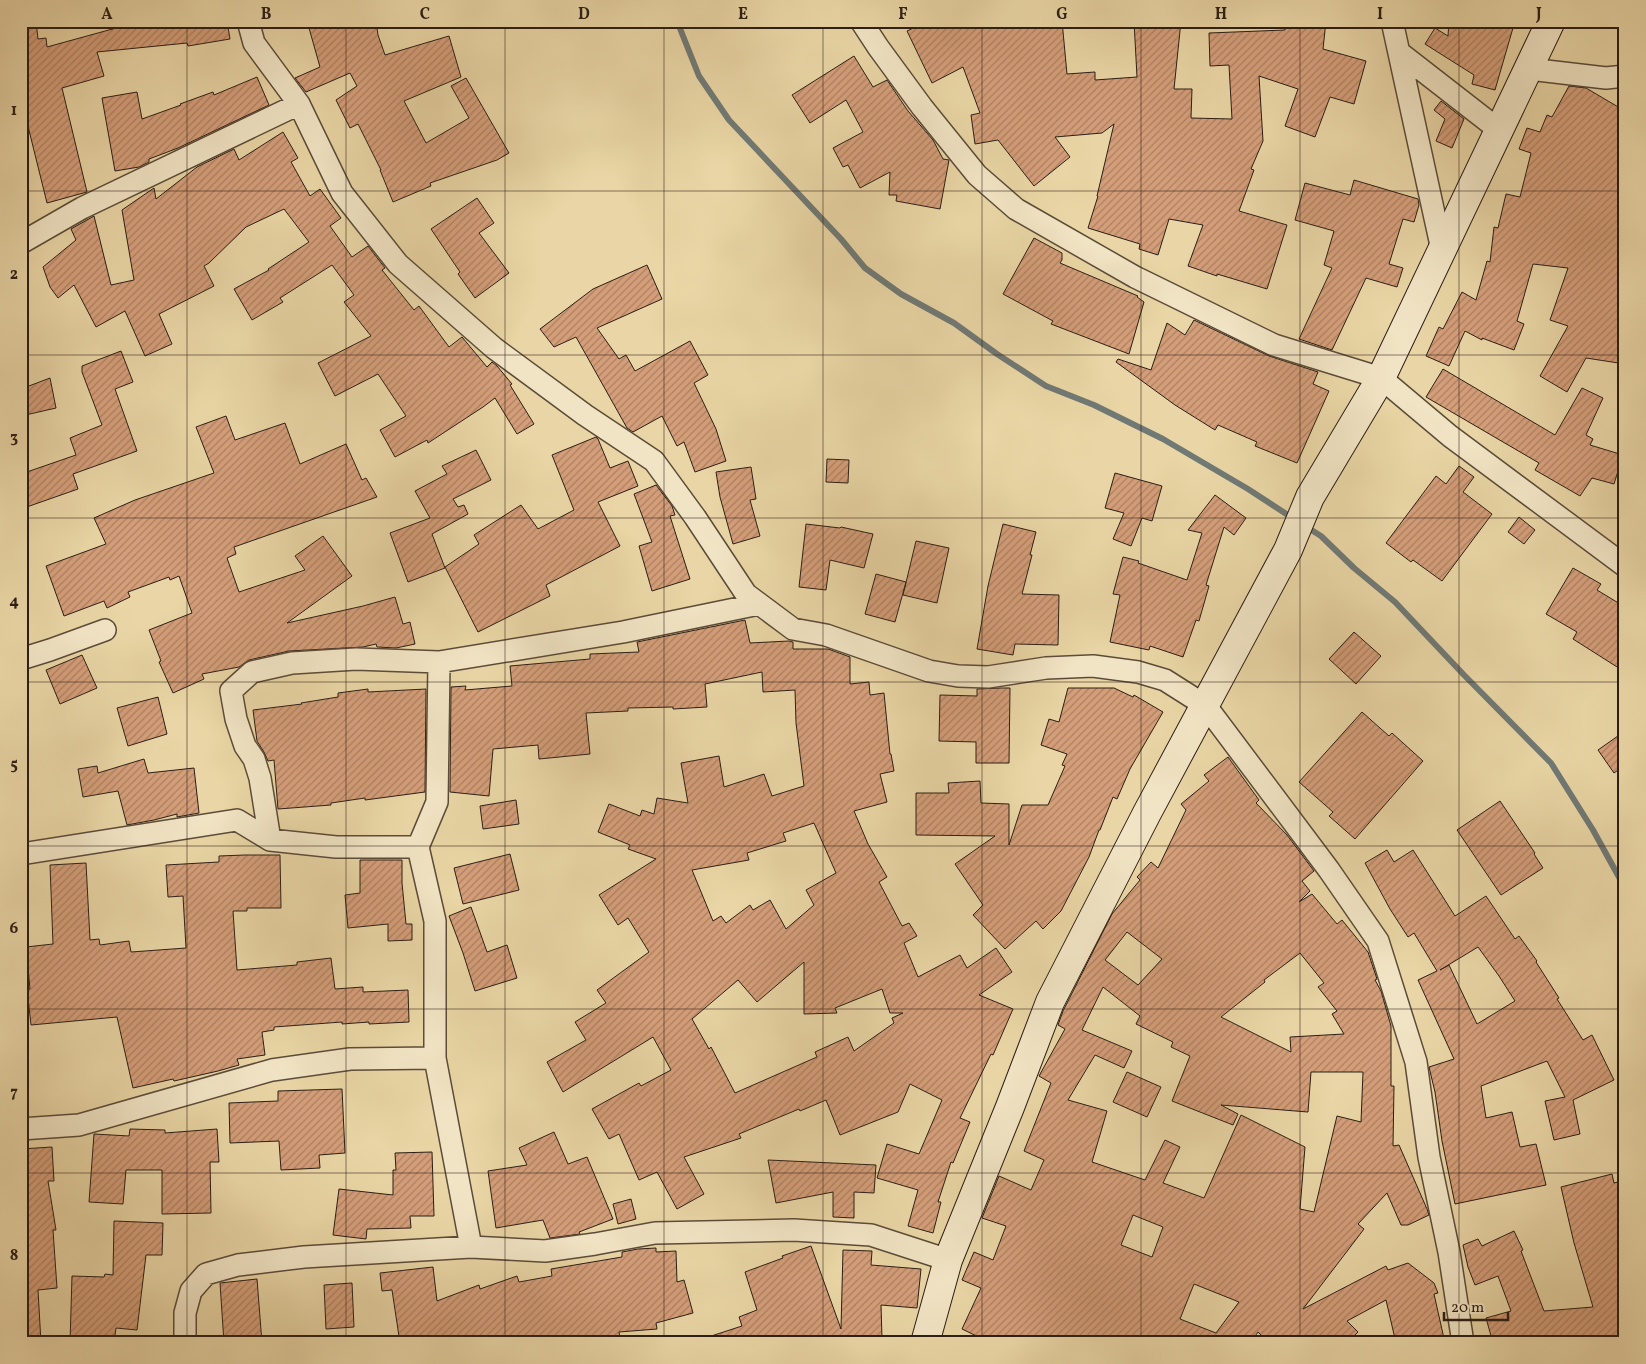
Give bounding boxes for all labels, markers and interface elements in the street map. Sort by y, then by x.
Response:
text: A [101,4,113,26]
text: B [261,4,272,26]
text: C [420,4,430,26]
text: D [578,4,590,26]
text: E [738,4,748,26]
text: F [898,4,908,26]
text: G [1056,4,1068,26]
text: H [1215,4,1227,26]
text: I [1377,4,1383,26]
text: J [1535,4,1542,26]
text: 1 [11,100,17,122]
text: 2 [10,264,18,286]
text: 3 [10,427,18,449]
text: 4 [9,591,19,613]
text: 5 [10,754,18,776]
text: 6 [10,918,19,940]
text: 7 [10,1082,18,1104]
text: 8 [10,1245,18,1267]
scale bar [1444,1289,1507,1321]
text: 20 m [1451,1298,1484,1319]

